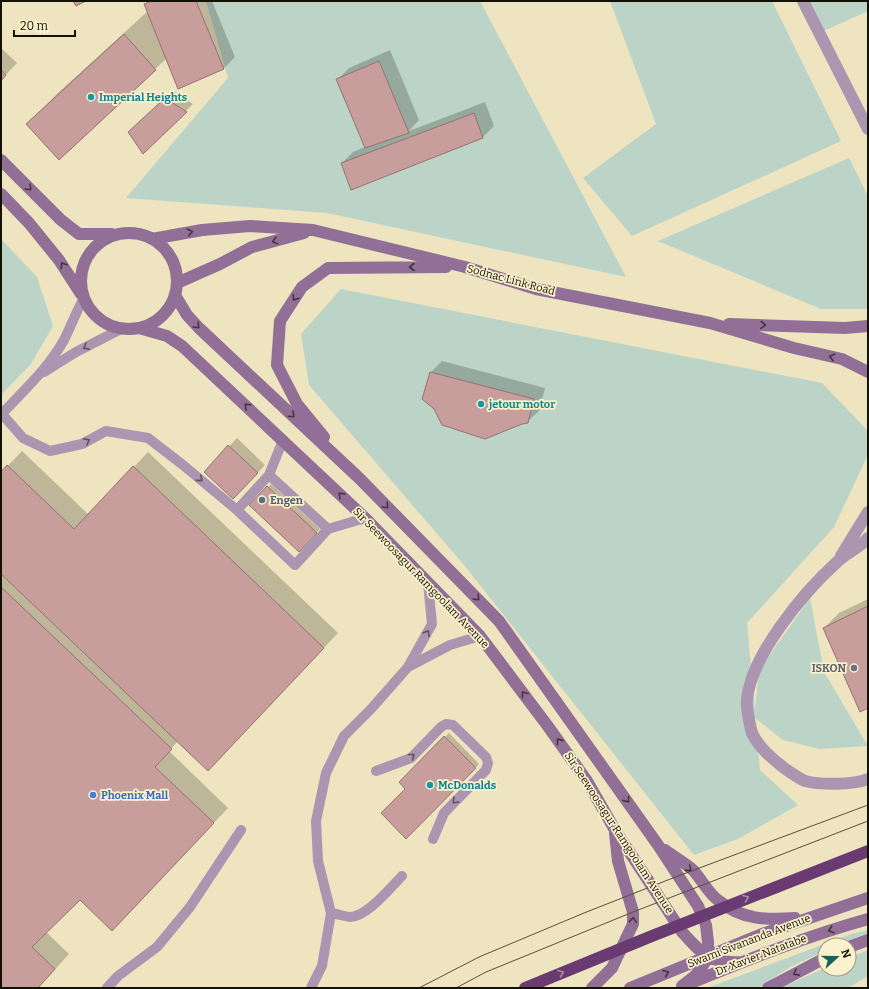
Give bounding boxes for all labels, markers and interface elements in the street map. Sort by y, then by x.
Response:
scale bar [14,12,75,38]
text: 20 m [20,19,49,33]
place label: Imperial Heights [99,91,188,104]
marker: Imperial Heights [86,92,96,102]
one-way arrow [24,183,32,191]
one-way arrow [187,228,194,237]
one-way arrow [272,236,279,244]
one-way arrow [60,262,67,269]
street label: Sodnac Link Road [466,262,557,298]
one-way arrow [409,263,415,271]
one-way arrow [292,294,299,301]
one-way arrow [193,321,200,329]
one-way arrow [760,321,766,330]
one-way arrow [83,342,91,350]
one-way arrow [829,353,836,361]
place label: jetour motor [488,398,556,411]
marker: jetour motor [476,399,486,409]
one-way arrow [244,403,252,411]
one-way arrow [287,411,295,418]
one-way arrow [83,438,90,446]
one-way arrow [195,474,203,482]
one-way arrow [338,493,346,500]
place label: Engen [270,494,303,507]
marker: Engen [257,495,267,505]
one-way arrow [381,501,388,509]
street label: Sir Seewoosagur Ramgoolam Avenue [350,505,492,651]
one-way arrow [472,593,479,601]
one-way arrow [423,629,430,637]
place label: ISKON [812,662,847,675]
marker: ISKON [849,663,859,673]
one-way arrow [522,691,529,698]
one-way arrow [557,739,564,746]
street label: Sir Seewoosagur Ramgoolam Avenue [562,750,676,916]
one-way arrow [407,753,415,760]
place label: McDonalds [438,779,497,792]
marker: McDonalds [425,780,435,790]
place label: Phoenix Mall [101,789,169,802]
marker: Phoenix Mall [88,790,98,800]
one-way arrow [452,796,460,804]
one-way arrow [622,796,630,803]
one-way arrow [685,864,692,871]
one-way arrow [743,895,750,903]
street label: Swami Sivananda Avenue [686,911,812,971]
one-way arrow [628,917,637,923]
one-way arrow [827,925,834,933]
street label: Dr Xavier Natatabe [714,932,808,978]
north arrow [817,937,857,977]
text: N [838,947,854,960]
one-way arrow [793,968,801,976]
one-way arrow [557,970,564,978]
one-way arrow [662,970,670,978]

